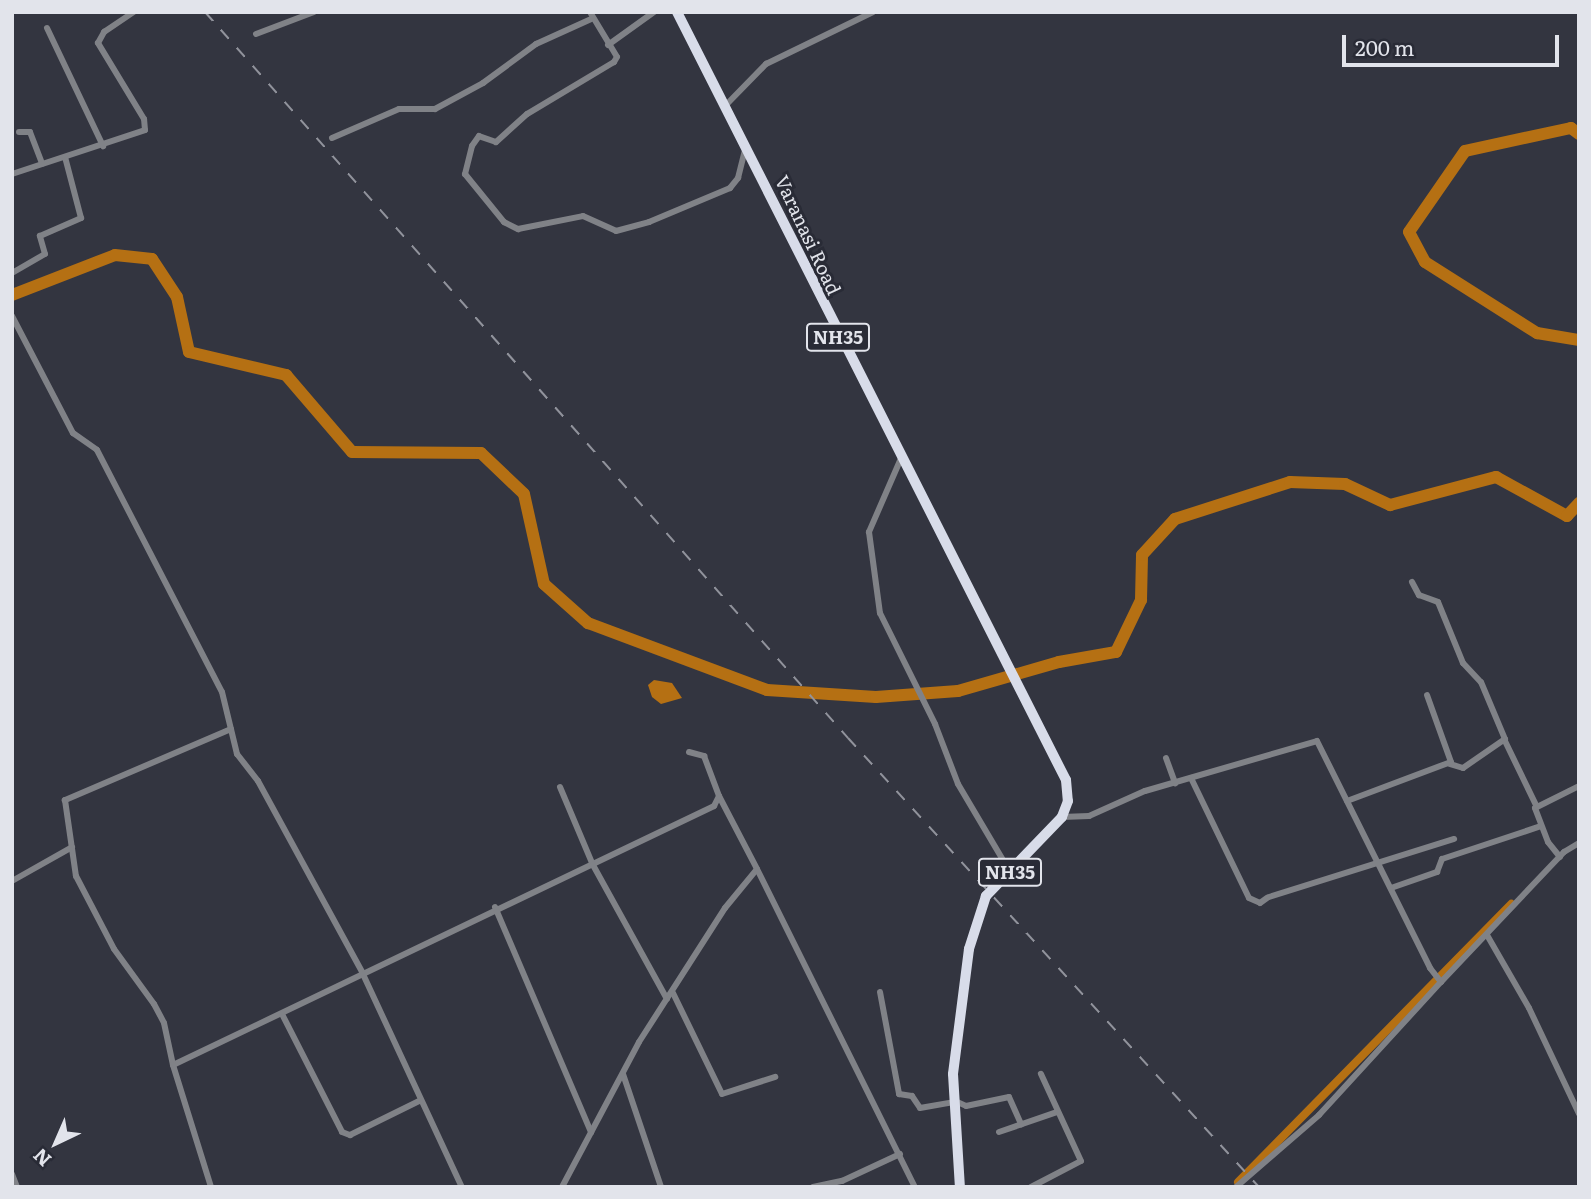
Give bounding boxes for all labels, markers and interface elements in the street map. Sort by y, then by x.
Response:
scale bar [1346,21,1563,65]
text: 200 m [1355,31,1415,62]
street label: Varanasi Road [770,172,846,298]
road number: NH35 [805,323,871,352]
road number: NH35 [977,858,1043,886]
north arrow [21,1108,91,1178]
text: N [26,1142,57,1174]

